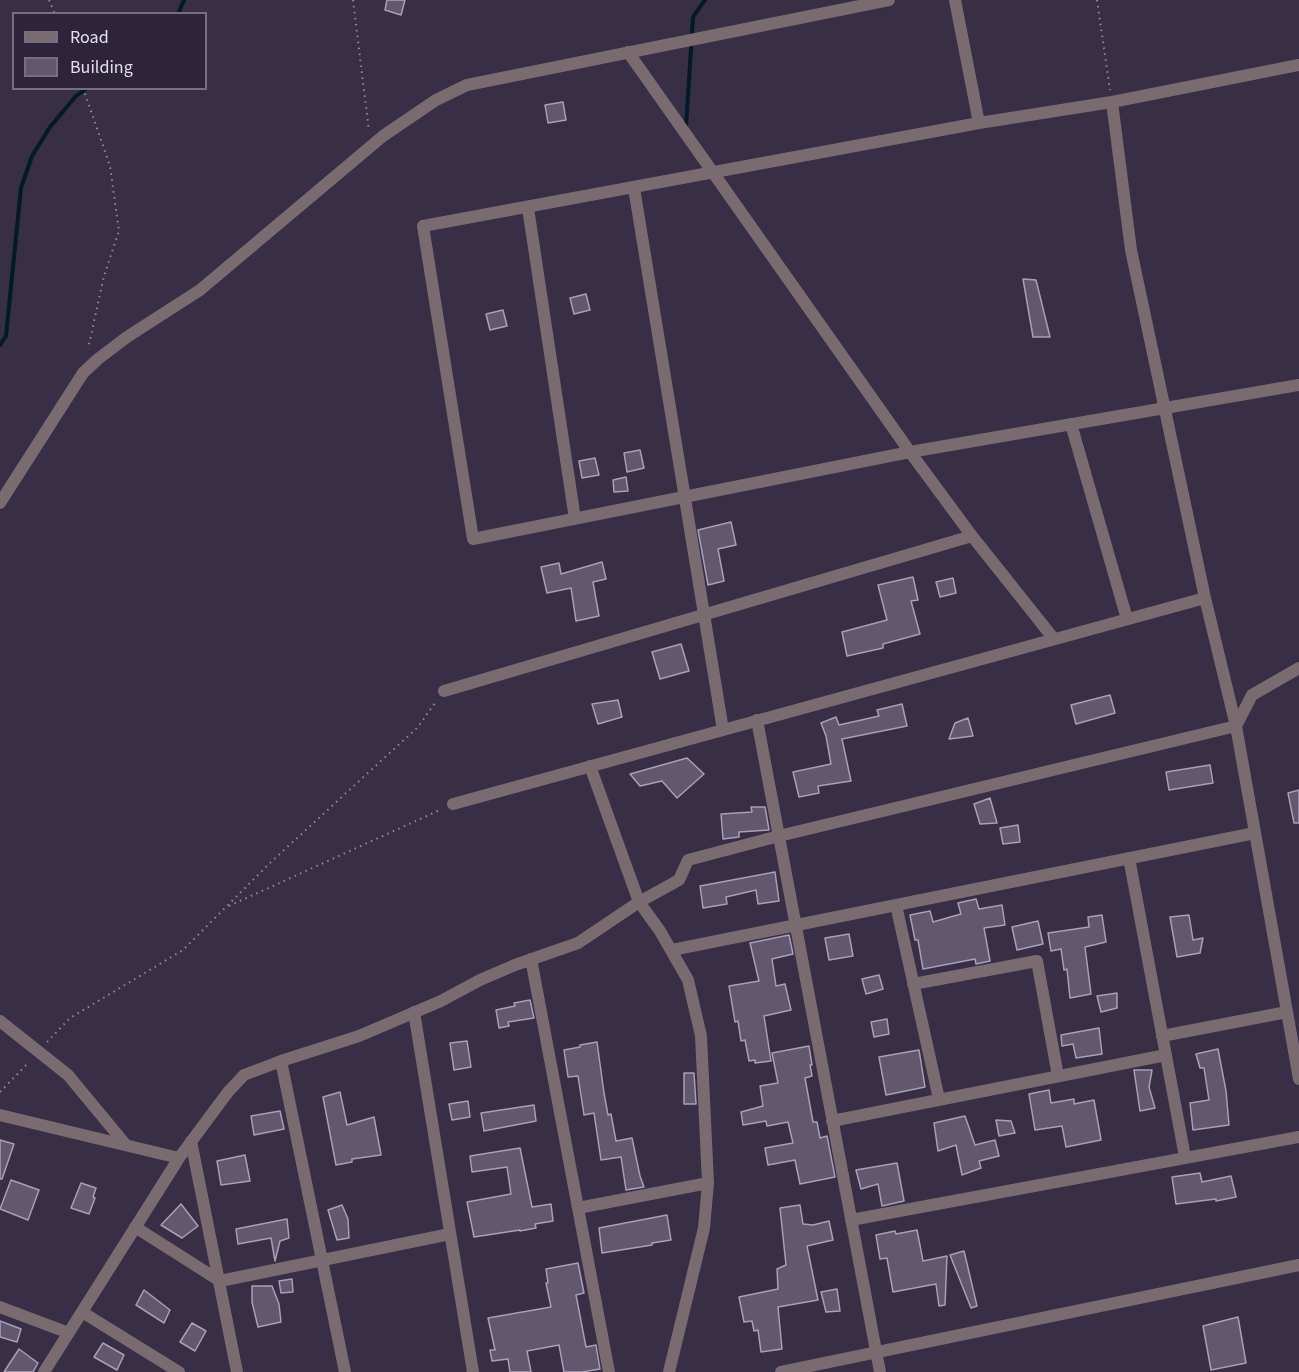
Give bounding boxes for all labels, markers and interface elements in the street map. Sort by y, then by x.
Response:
legend [12,12,207,90]
text: Road [70,25,109,50]
text: Building [70,55,133,80]

